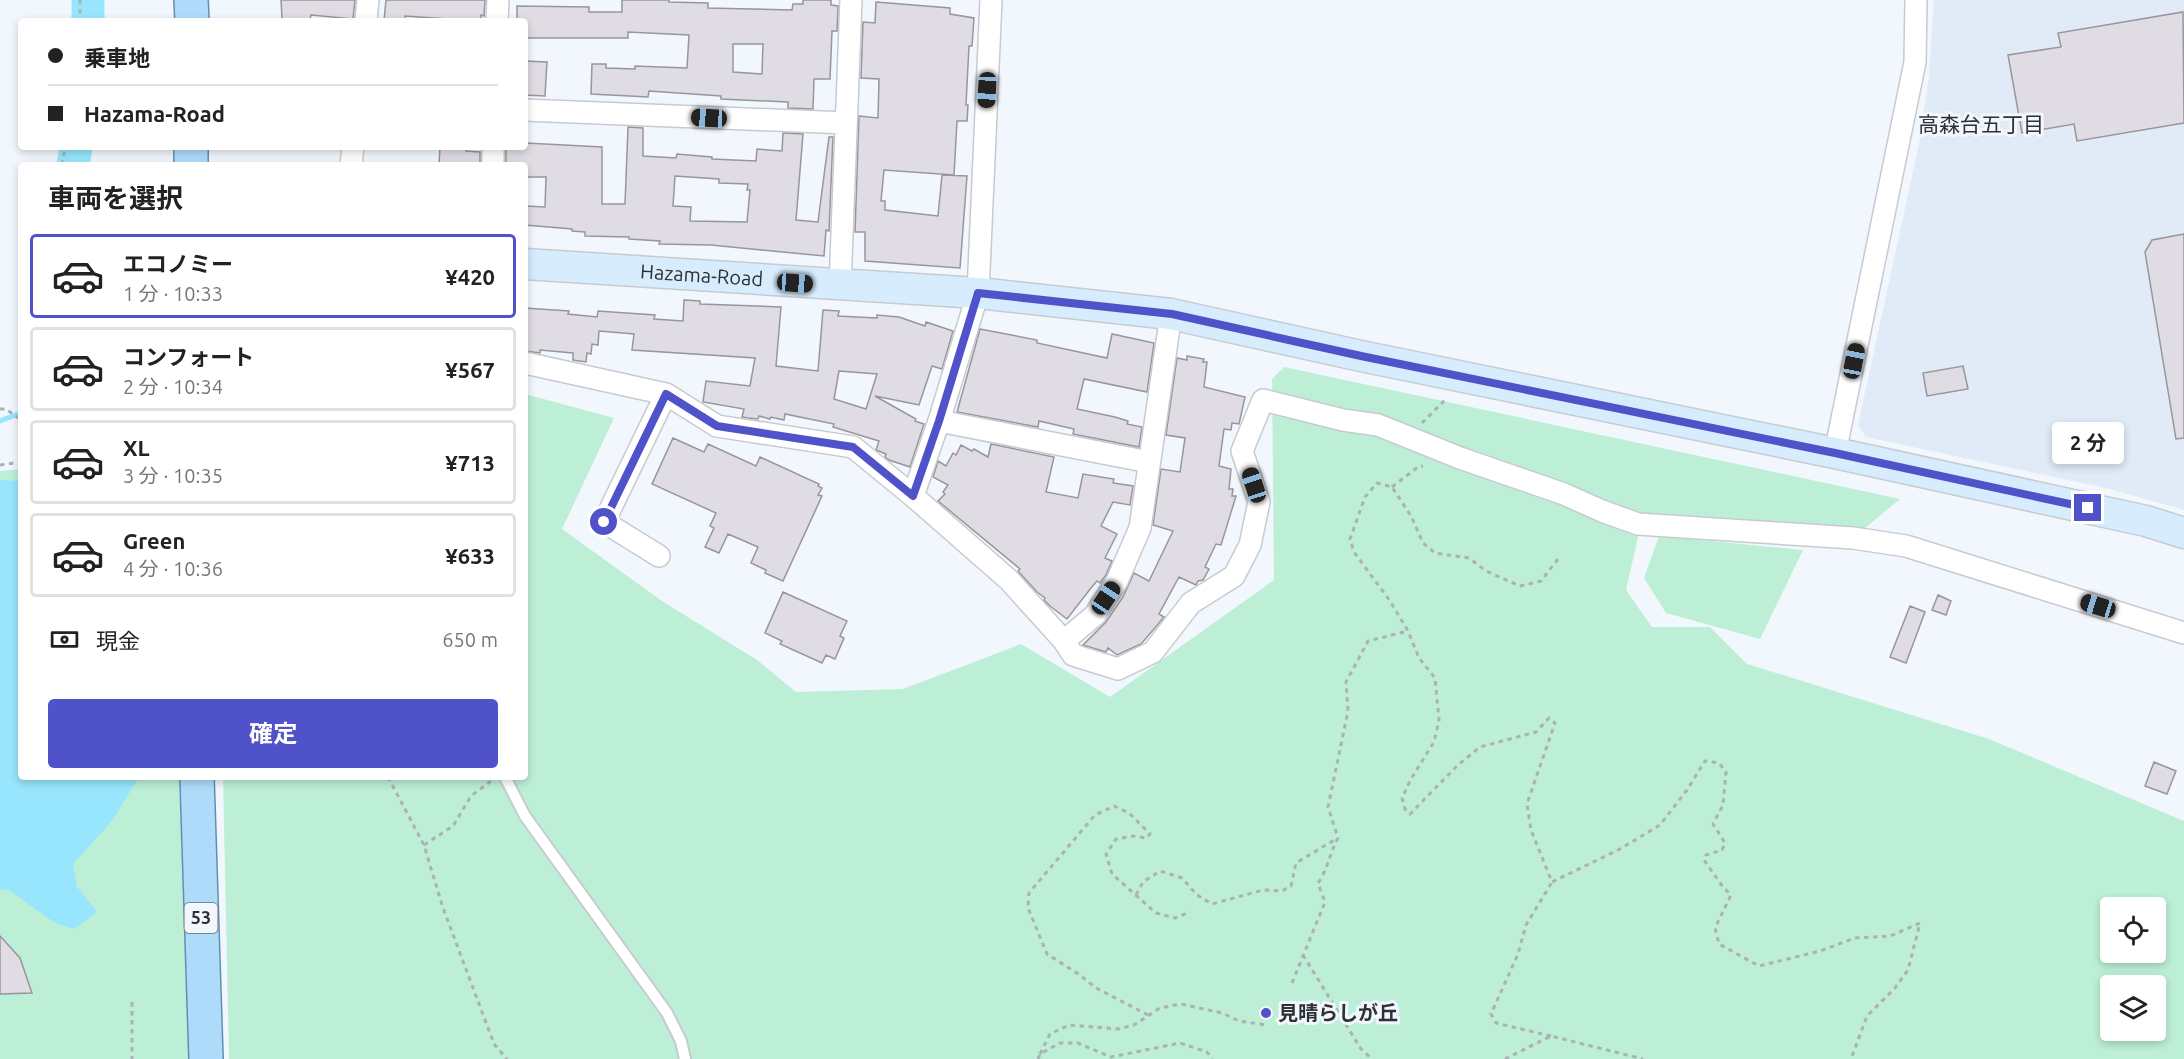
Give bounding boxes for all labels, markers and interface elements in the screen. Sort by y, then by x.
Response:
text: 乗車地 [84,45,150,70]
car [977,72,997,108]
text: Hazama-Road [84,101,225,126]
car [691,108,727,128]
district label: 高森台五丁目 [1918,112,2044,136]
text: 車両を選択 [48,183,183,213]
icon: car [51,249,105,303]
text: エコノミー [123,251,233,276]
street label: Hazama-Road [639,259,764,290]
text: ¥420 [445,264,495,289]
car [776,273,814,293]
text: 1 分 · 10:33 [123,282,223,305]
icon: car [51,342,105,396]
car [1842,342,1866,380]
text: コンフォート [123,344,254,369]
text: ¥567 [445,357,495,382]
text: 2 分 · 10:34 [123,375,223,398]
callout: 2 分 [2052,421,2124,463]
text: 2 分 [2070,431,2106,454]
icon: car [51,435,105,489]
text: XL [123,435,150,460]
text: ¥713 [445,450,495,475]
text: 3 分 · 10:35 [123,464,223,487]
car [1240,465,1268,505]
route end [2074,494,2101,521]
route start [590,508,617,535]
icon: car [51,528,105,582]
text: Green [123,528,185,553]
text: ¥633 [445,543,495,568]
text: 4 分 · 10:36 [123,557,223,580]
car [1088,578,1124,618]
car [2078,592,2118,620]
icon: cash [48,623,81,656]
text: 現金 [96,628,140,653]
text: 650 m [442,628,498,651]
button: 確定 [48,699,498,768]
map controls [2100,897,2166,1041]
button: locate [2100,897,2166,963]
road number: 53 [184,903,218,933]
button: layers [2100,975,2166,1041]
place label: 見晴らしが丘 [1278,1001,1398,1024]
marker: 見晴らしが丘 [1259,1006,1273,1020]

